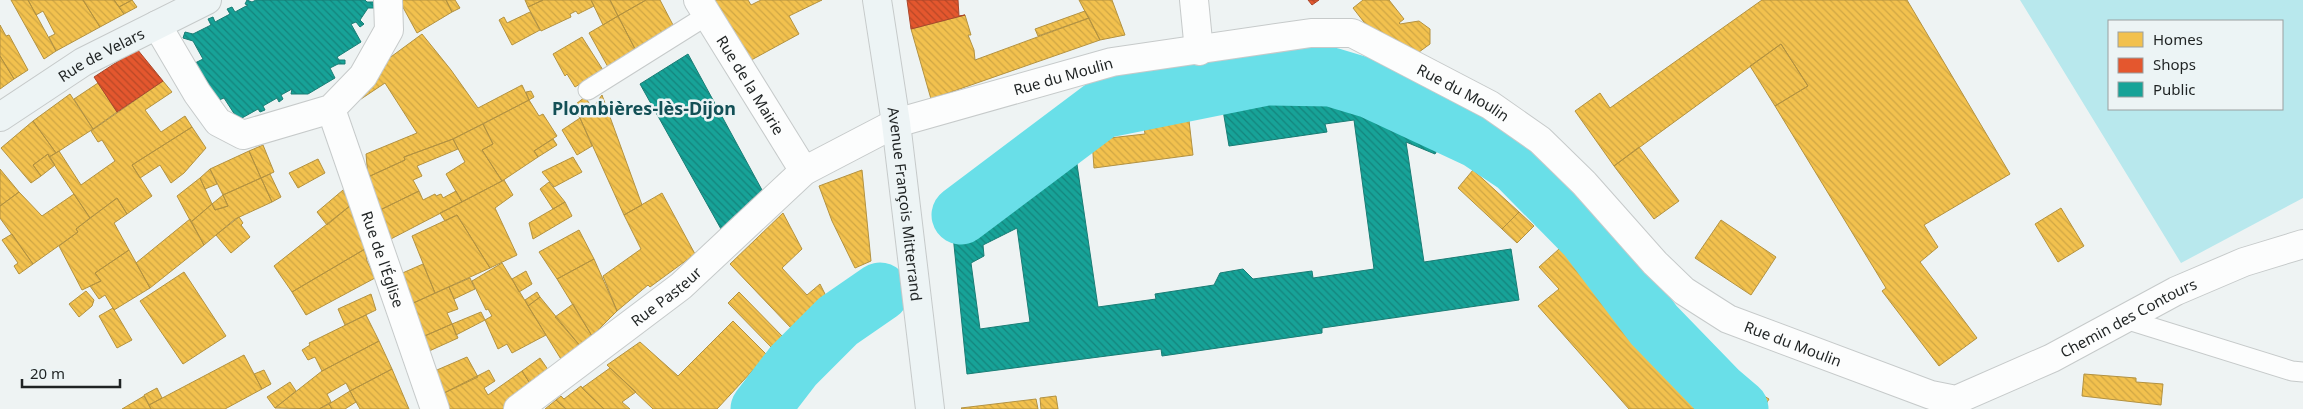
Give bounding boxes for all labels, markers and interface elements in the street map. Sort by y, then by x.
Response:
legend [2108,20,2283,110]
street label: Rue de Velars [54,23,148,86]
text: Homes [2153,29,2203,49]
street label: Rue de la Mairie [712,32,789,138]
street label: Rue du Moulin [1011,52,1115,99]
text: Shops [2153,54,2196,74]
street label: Rue du Moulin [1414,59,1513,126]
text: Public [2153,79,2196,99]
district label: Plombières-lès-Dijon [552,96,736,120]
street label: Avenue François Mitterrand [884,106,927,302]
street label: Rue de l'Église [357,208,409,310]
street label: Rue Pasteur [626,262,706,331]
street label: Chemin des Contours [2056,273,2200,362]
street label: Rue du Moulin [1742,316,1845,371]
scale bar [22,356,120,388]
text: 20 m [30,363,65,383]

